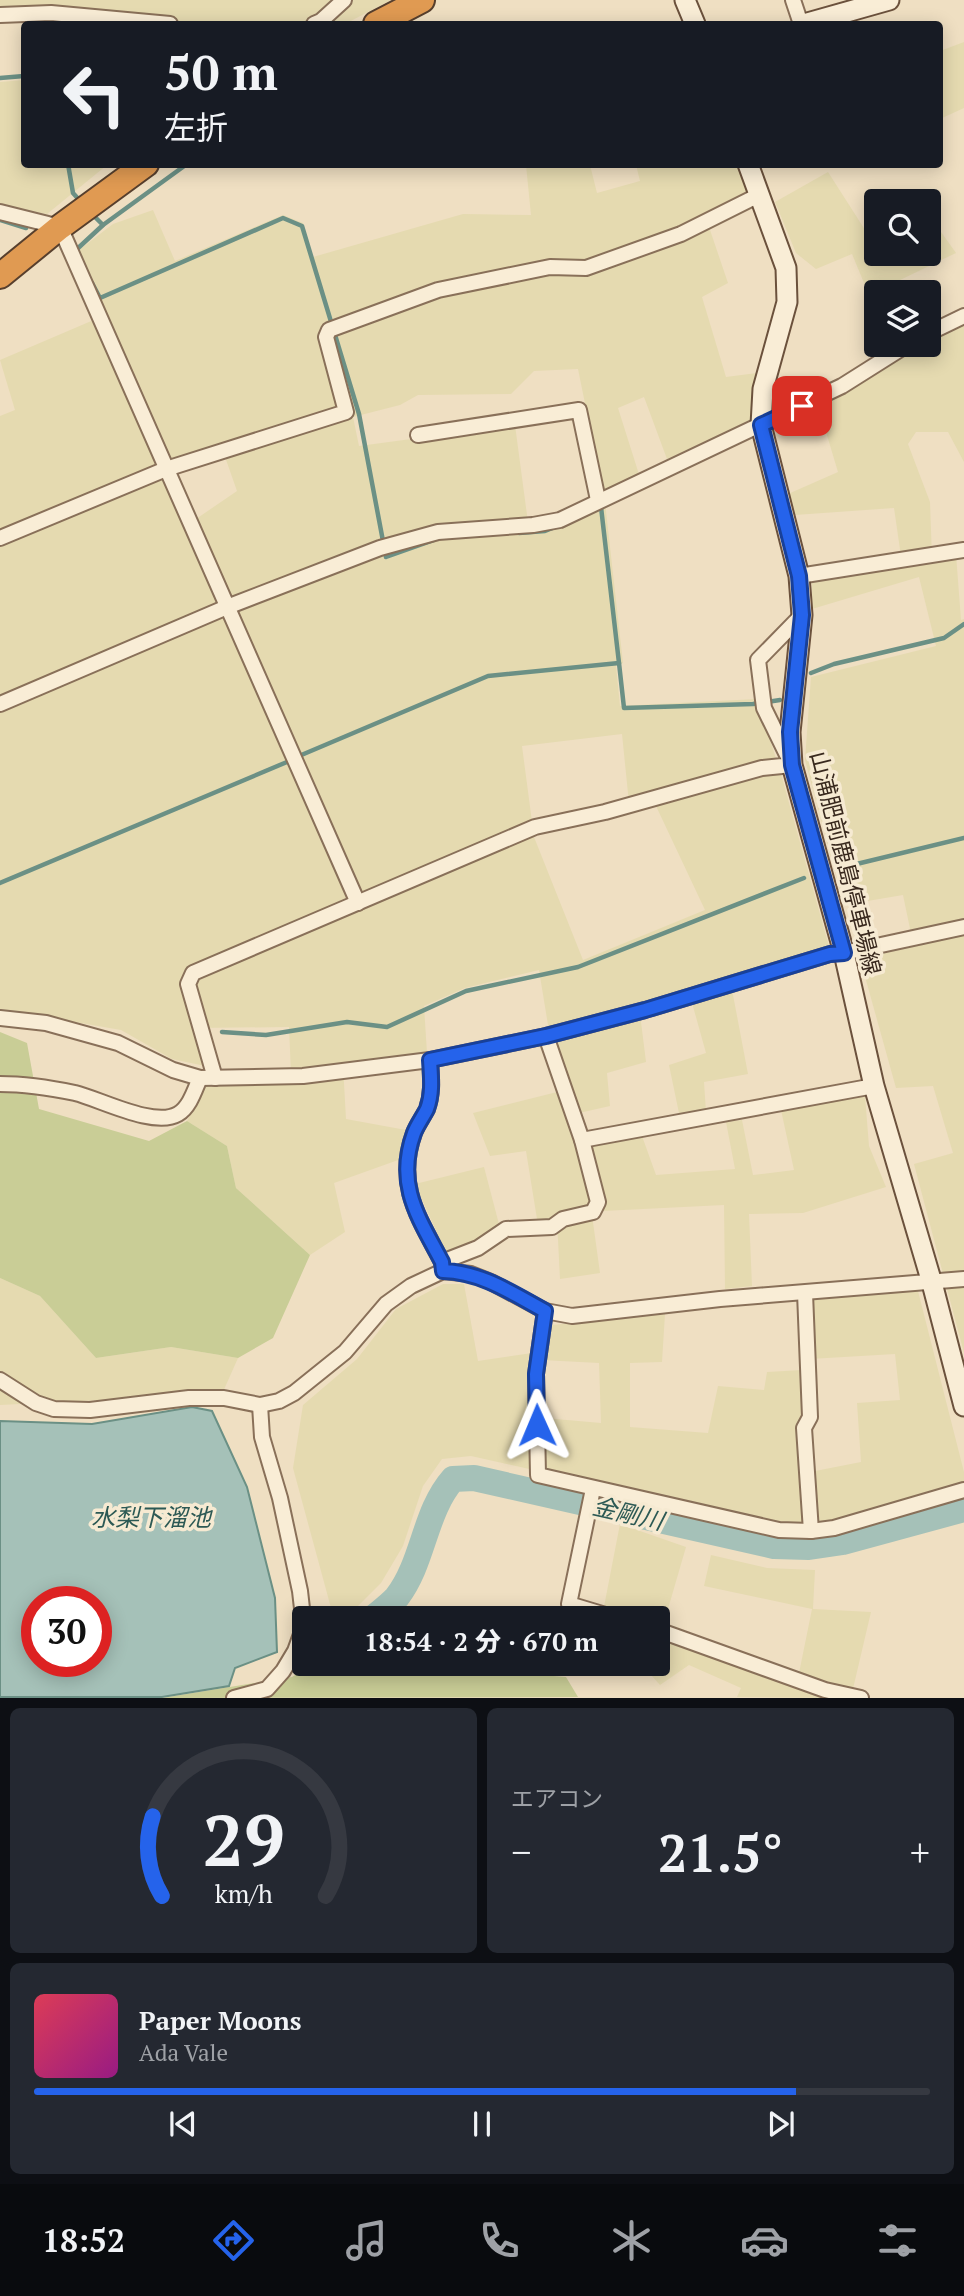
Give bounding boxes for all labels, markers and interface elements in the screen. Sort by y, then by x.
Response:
text: 50 m [164,39,278,104]
icon: left [49,49,140,140]
text: 左折 [164,106,228,148]
map controls [864,189,941,357]
button: search [864,189,941,266]
button: layers [864,280,941,357]
pin [772,376,832,436]
icon: arrive [783,387,821,425]
street label: 山浦肥前鹿島停車場線 [803,748,889,978]
position arrow [500,1388,574,1462]
water label: 金剛川 [589,1489,670,1537]
water label: 水梨下溜池 [91,1501,213,1533]
speed limit sign: 30 [21,1586,112,1677]
text: 18:54 · 2 分 · 670 m [364,1624,598,1658]
text: エアコン [511,1783,603,1814]
text: 29 [202,1791,285,1888]
text: 21.5° [658,1818,783,1887]
text: − [511,1827,531,1877]
text: + [910,1827,930,1877]
text: km/h [215,1877,273,1910]
text: Paper Moons [139,2003,302,2037]
text: Ada Vale [139,2037,228,2068]
icon: previous [164,2105,202,2143]
icon: pause [463,2105,501,2143]
icon: next [762,2105,800,2143]
icon: directions [209,2216,258,2265]
icon: music [342,2216,391,2265]
icon: phone [475,2216,524,2265]
icon: climate [607,2216,656,2265]
icon: car [740,2216,789,2265]
icon: filters [873,2216,922,2265]
text: 18:52 [42,2219,125,2261]

